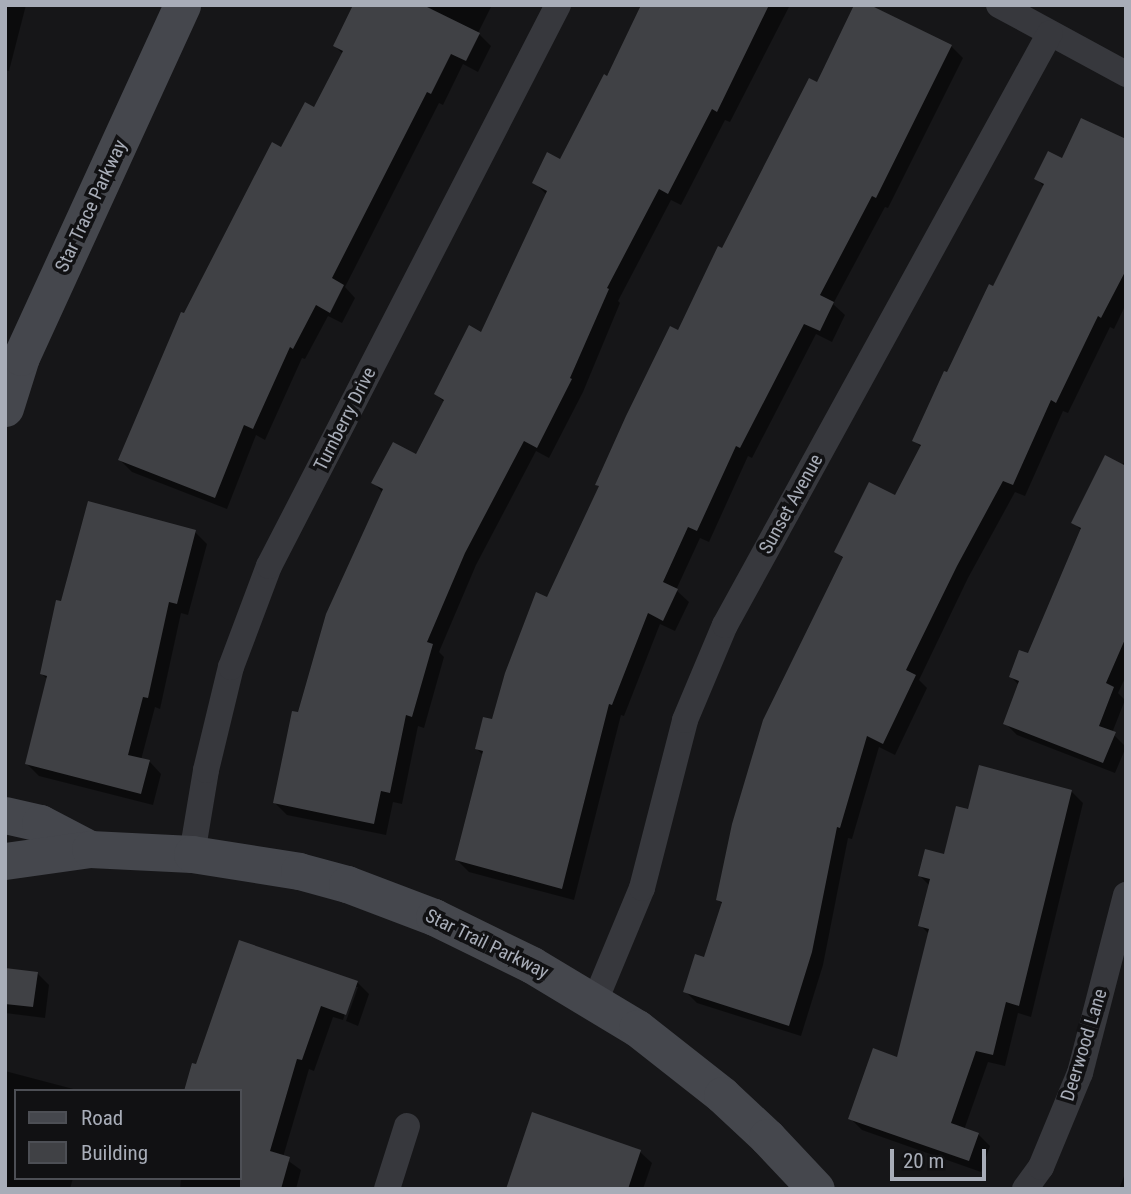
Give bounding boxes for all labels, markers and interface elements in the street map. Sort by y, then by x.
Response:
street label: Star Trace Parkway [50,136,132,276]
street label: Turnberry Drive [309,363,381,475]
street label: Sunset Avenue [754,450,828,558]
street label: Star Trail Parkway [422,904,552,984]
street label: Deerwood Lane [1056,986,1112,1104]
legend [14,1089,242,1180]
text: Road [81,1106,123,1130]
scale bar [893,1134,989,1178]
text: Building [81,1141,148,1165]
text: 20 m [903,1149,944,1173]

